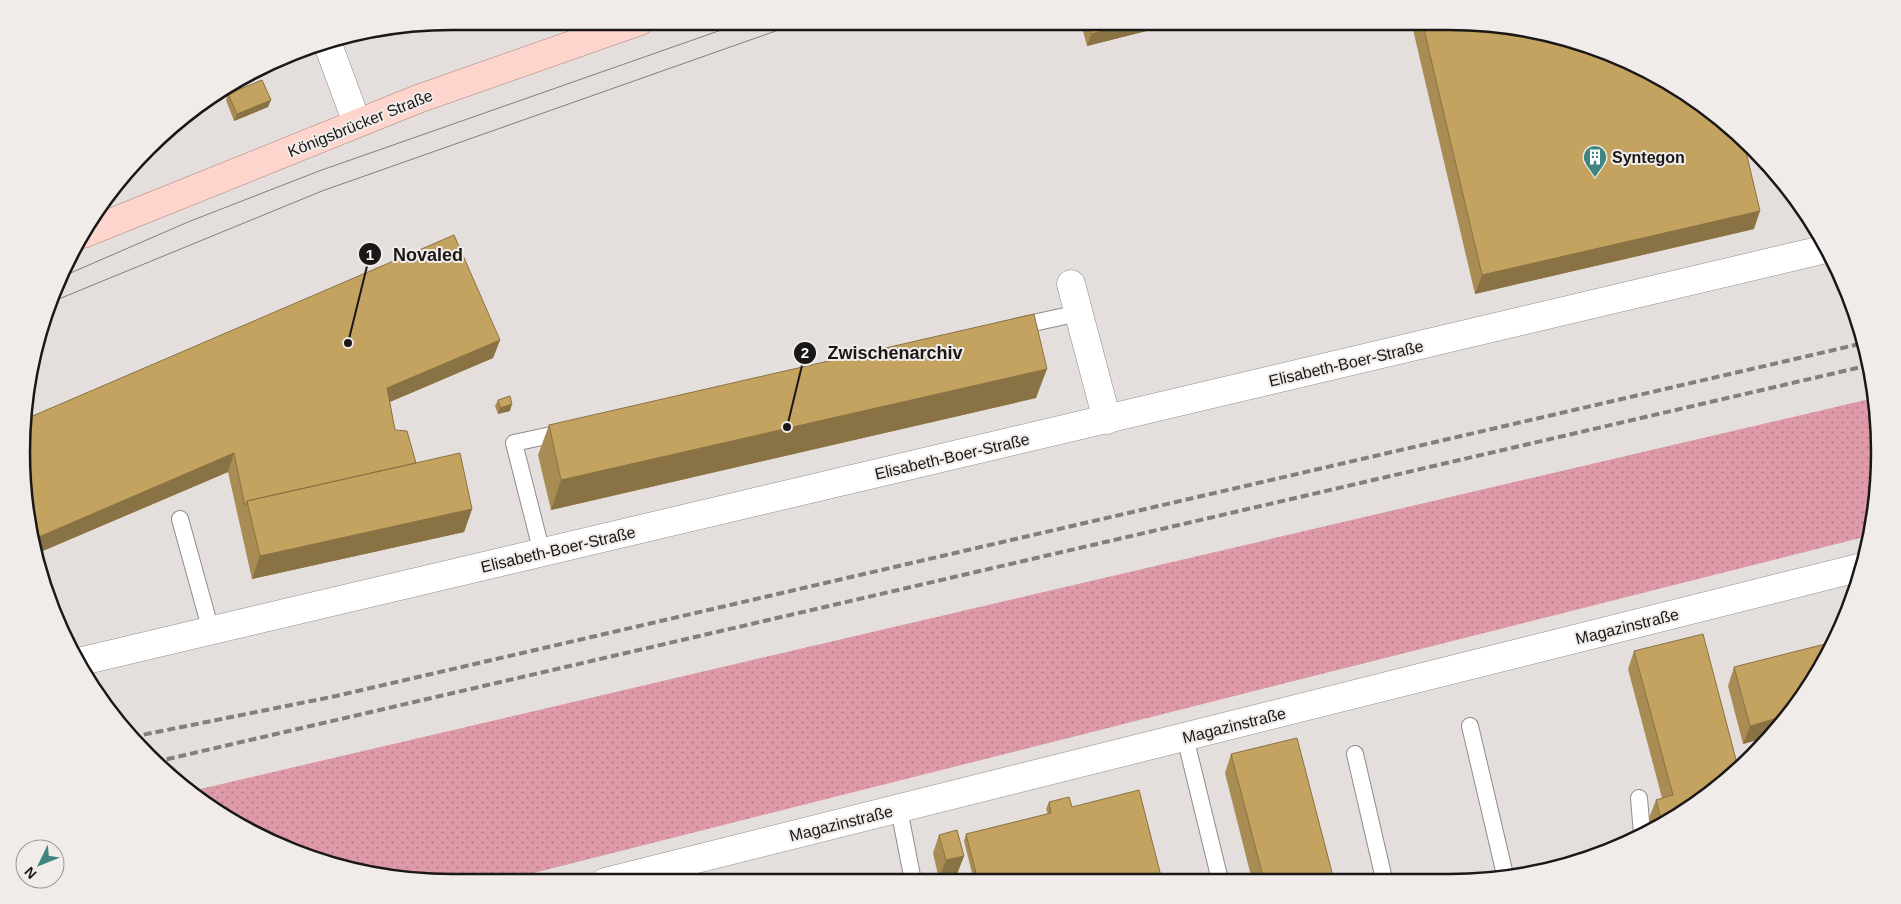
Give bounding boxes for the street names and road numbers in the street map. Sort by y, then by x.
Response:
street label: Königsbrücker Straße [285,87,435,160]
street label: Elisabeth-Boer-Straße [1267,337,1425,390]
street label: Elisabeth-Boer-Straße [873,430,1031,483]
street label: Elisabeth-Boer-Straße [479,523,637,576]
street label: Magazinstraße [1574,605,1681,648]
street label: Magazinstraße [1181,704,1288,747]
street label: Magazinstraße [788,802,895,845]

